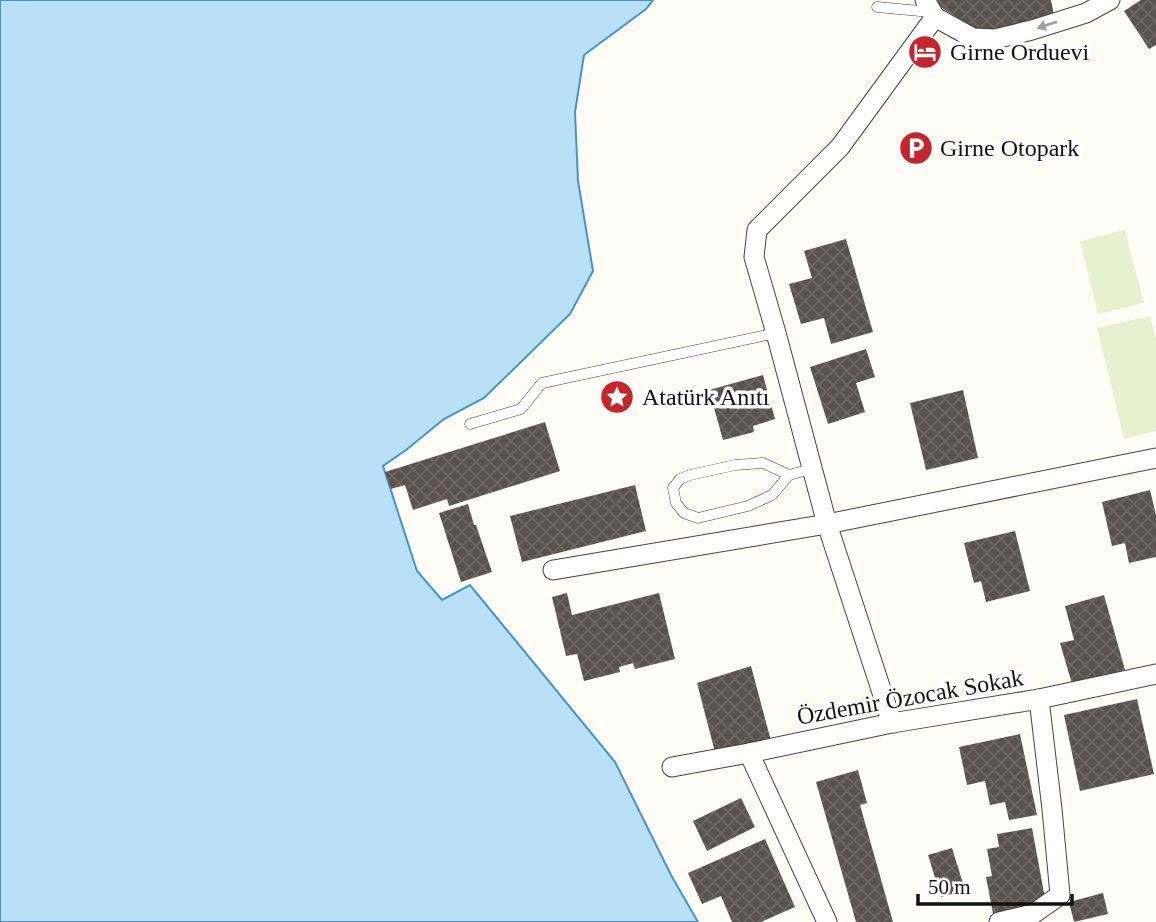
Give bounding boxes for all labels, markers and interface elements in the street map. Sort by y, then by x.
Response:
one-way arrow [1036,20,1057,31]
hotel icon: Girne Orduevi [906,33,944,71]
place label: Girne Orduevi [950,39,1090,65]
parking icon: Girne Otopark [897,129,935,167]
place label: Girne Otopark [940,135,1079,161]
place icon: Atatürk Anıtı [598,378,636,416]
place label: Atatürk Anıtı [642,384,770,410]
street label: Özdemir Özocak Sokak [795,664,1025,730]
scale bar [918,862,1072,906]
text: 50 m [928,875,971,899]

